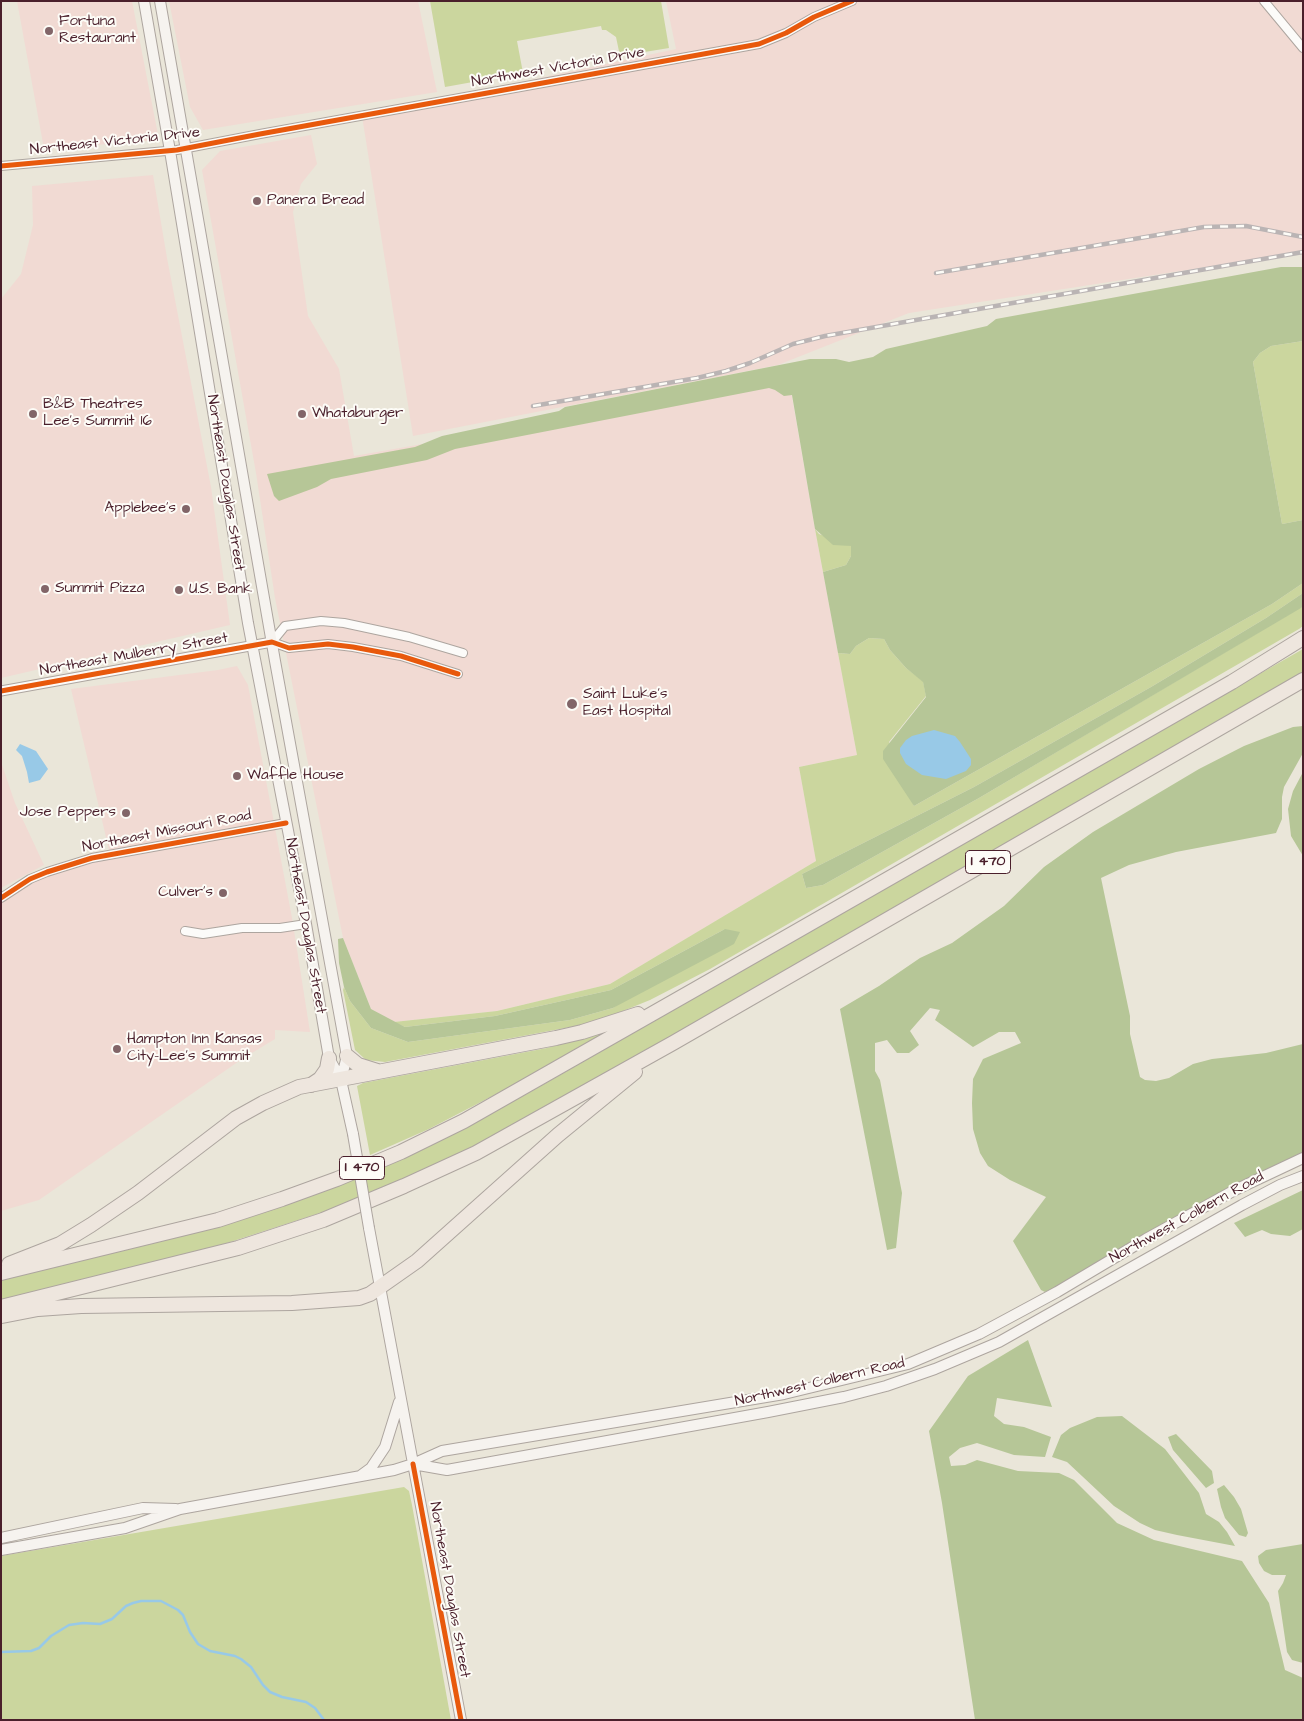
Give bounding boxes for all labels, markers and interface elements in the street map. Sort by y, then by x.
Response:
place label: Fortuna Restaurant [59,13,136,48]
marker: Fortuna Restaurant [43,25,55,37]
street label: Northwest Victoria Drive [470,44,646,92]
street label: Northeast Victoria Drive [29,124,201,160]
place label: Panera Bread [267,192,364,210]
marker: Panera Bread [251,195,263,207]
street label: Northeast Douglas Street [202,394,248,572]
place label: B&B Theatres Lee's Summit 16 [43,396,152,431]
place label: Whataburger [312,405,403,423]
marker: B&B Theatres Lee's Summit 16 [27,408,39,420]
marker: Whataburger [296,408,308,420]
place label: Applebee's [105,500,176,518]
marker: Applebee's [180,503,192,515]
place label: Summit Pizza [55,580,144,598]
place label: U.S. Bank [189,581,252,599]
marker: Summit Pizza [39,583,51,595]
marker: U.S. Bank [173,584,185,596]
street label: Northeast Mulberry Street [38,630,230,680]
place label: Saint Luke's East Hospital [583,686,671,721]
marker: Saint Luke's East Hospital [565,697,579,711]
place label: Waffle House [247,767,344,785]
marker: Waffle House [231,770,243,782]
place label: Jose Peppers [20,804,116,822]
street label: Northeast Missouri Road [81,807,253,857]
marker: Jose Peppers [120,807,132,819]
street label: Northeast Douglas Street [281,837,329,1015]
road number: I 470 [966,850,1010,874]
place label: Culver's [158,884,213,902]
marker: Culver's [217,887,229,899]
place label: Hampton Inn Kansas City-Lee's Summit [127,1031,262,1066]
marker: Hampton Inn Kansas City-Lee's Summit [111,1043,123,1055]
road number: I 470 [340,1156,384,1180]
street label: Northwest Colbern Road [1107,1168,1267,1268]
street label: Northwest Colbern Road [733,1355,907,1411]
street label: Northeast Douglas Street [425,1501,473,1679]

